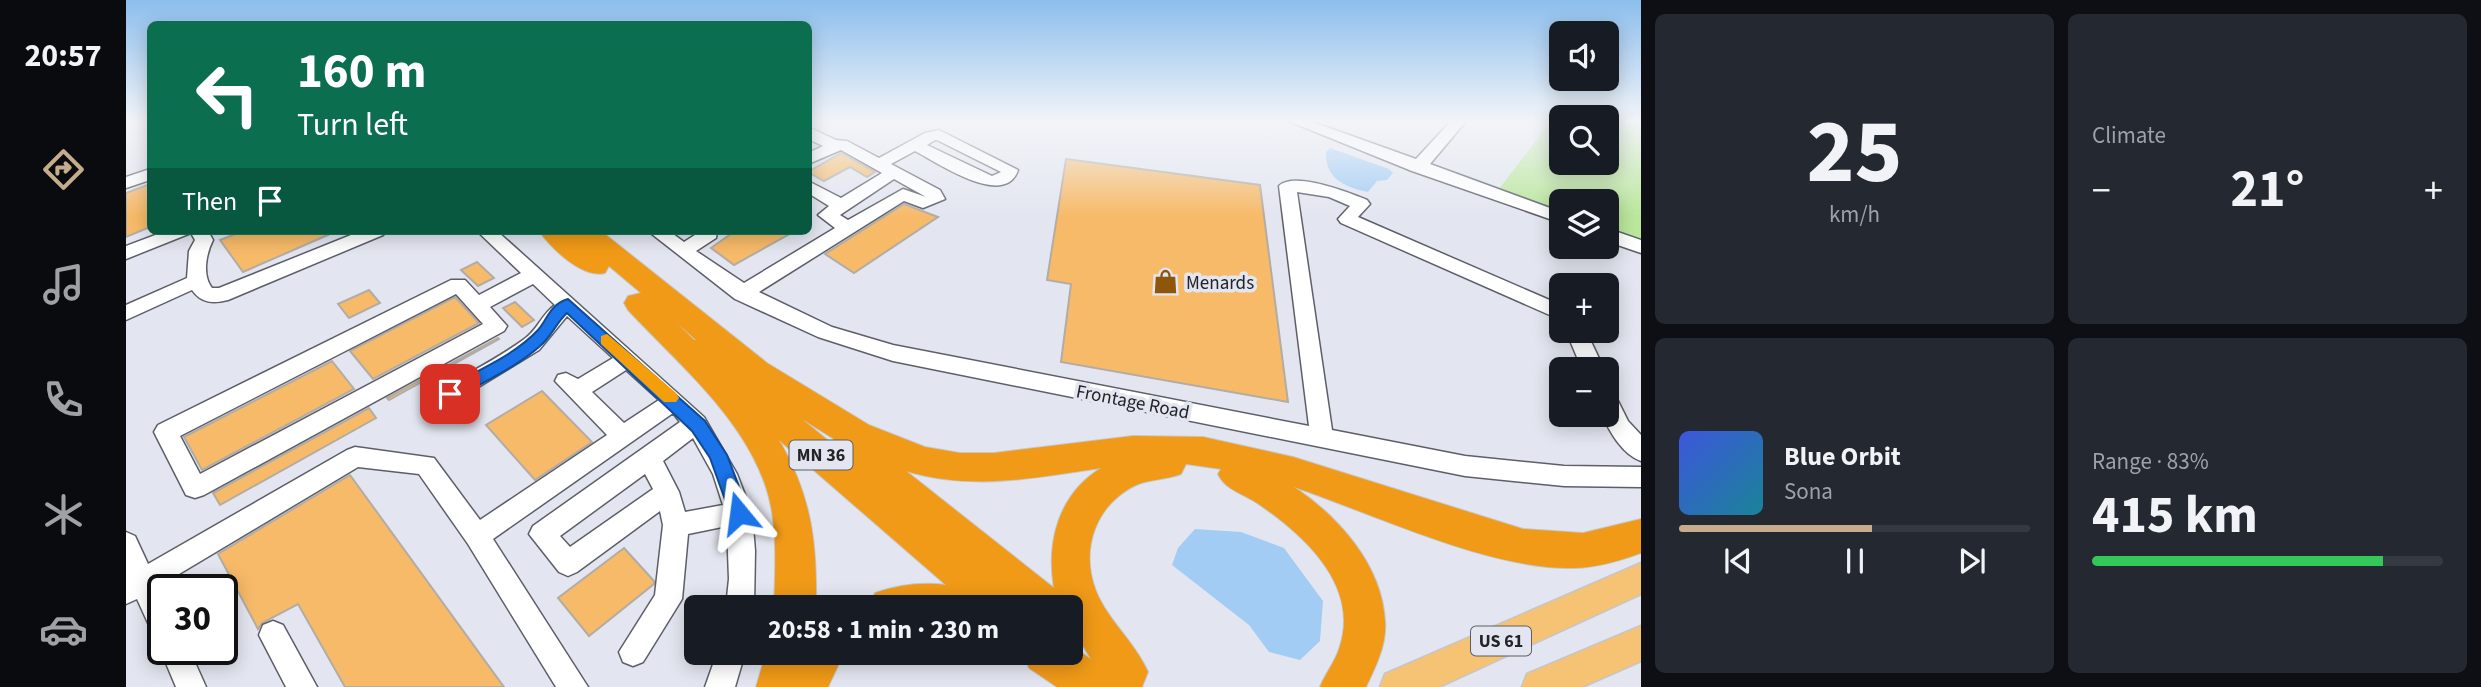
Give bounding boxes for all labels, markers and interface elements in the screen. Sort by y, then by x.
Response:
map controls [1549,21,1619,427]
button: sound [1549,21,1619,91]
text: 20:57 [24,33,102,79]
text: 160 m [297,37,426,107]
icon: left [182,49,273,140]
text: 25 [1806,88,1903,217]
text: Turn left [297,102,408,148]
button: search [1549,105,1619,175]
text: Climate [2092,119,2166,152]
icon: directions [39,145,88,194]
text: 21° [2231,153,2304,227]
text: − [2092,164,2111,218]
text: + [2424,164,2443,218]
icon: arrive [251,182,289,220]
text: Then [182,183,237,220]
button: layers [1549,189,1619,259]
text: km/h [1829,198,1880,231]
icon: music [39,260,88,309]
shop icon: Menards [1152,268,1180,296]
place label: Menards [1186,270,1254,297]
button: + [1549,273,1619,343]
button: − [1549,357,1619,427]
pin [420,364,480,424]
icon: phone [39,375,88,424]
icon: arrive [431,375,469,413]
street label: Frontage Road [1074,378,1192,427]
text: Blue Orbit [1784,438,1901,475]
road number: MN 36 [790,440,852,470]
text: Range · 83% [2092,445,2209,478]
text: Sona [1784,475,1833,508]
position arrow [702,476,776,550]
text: 415 km [2092,479,2258,553]
icon: climate [39,490,88,539]
icon: previous [1719,542,1757,580]
icon: pause [1836,542,1874,580]
icon: next [1953,542,1991,580]
speed limit sign: 30 [147,574,238,665]
icon: car [39,605,88,654]
text: 20:58 · 1 min · 230 m [768,611,999,648]
road number: US 61 [1471,626,1531,656]

